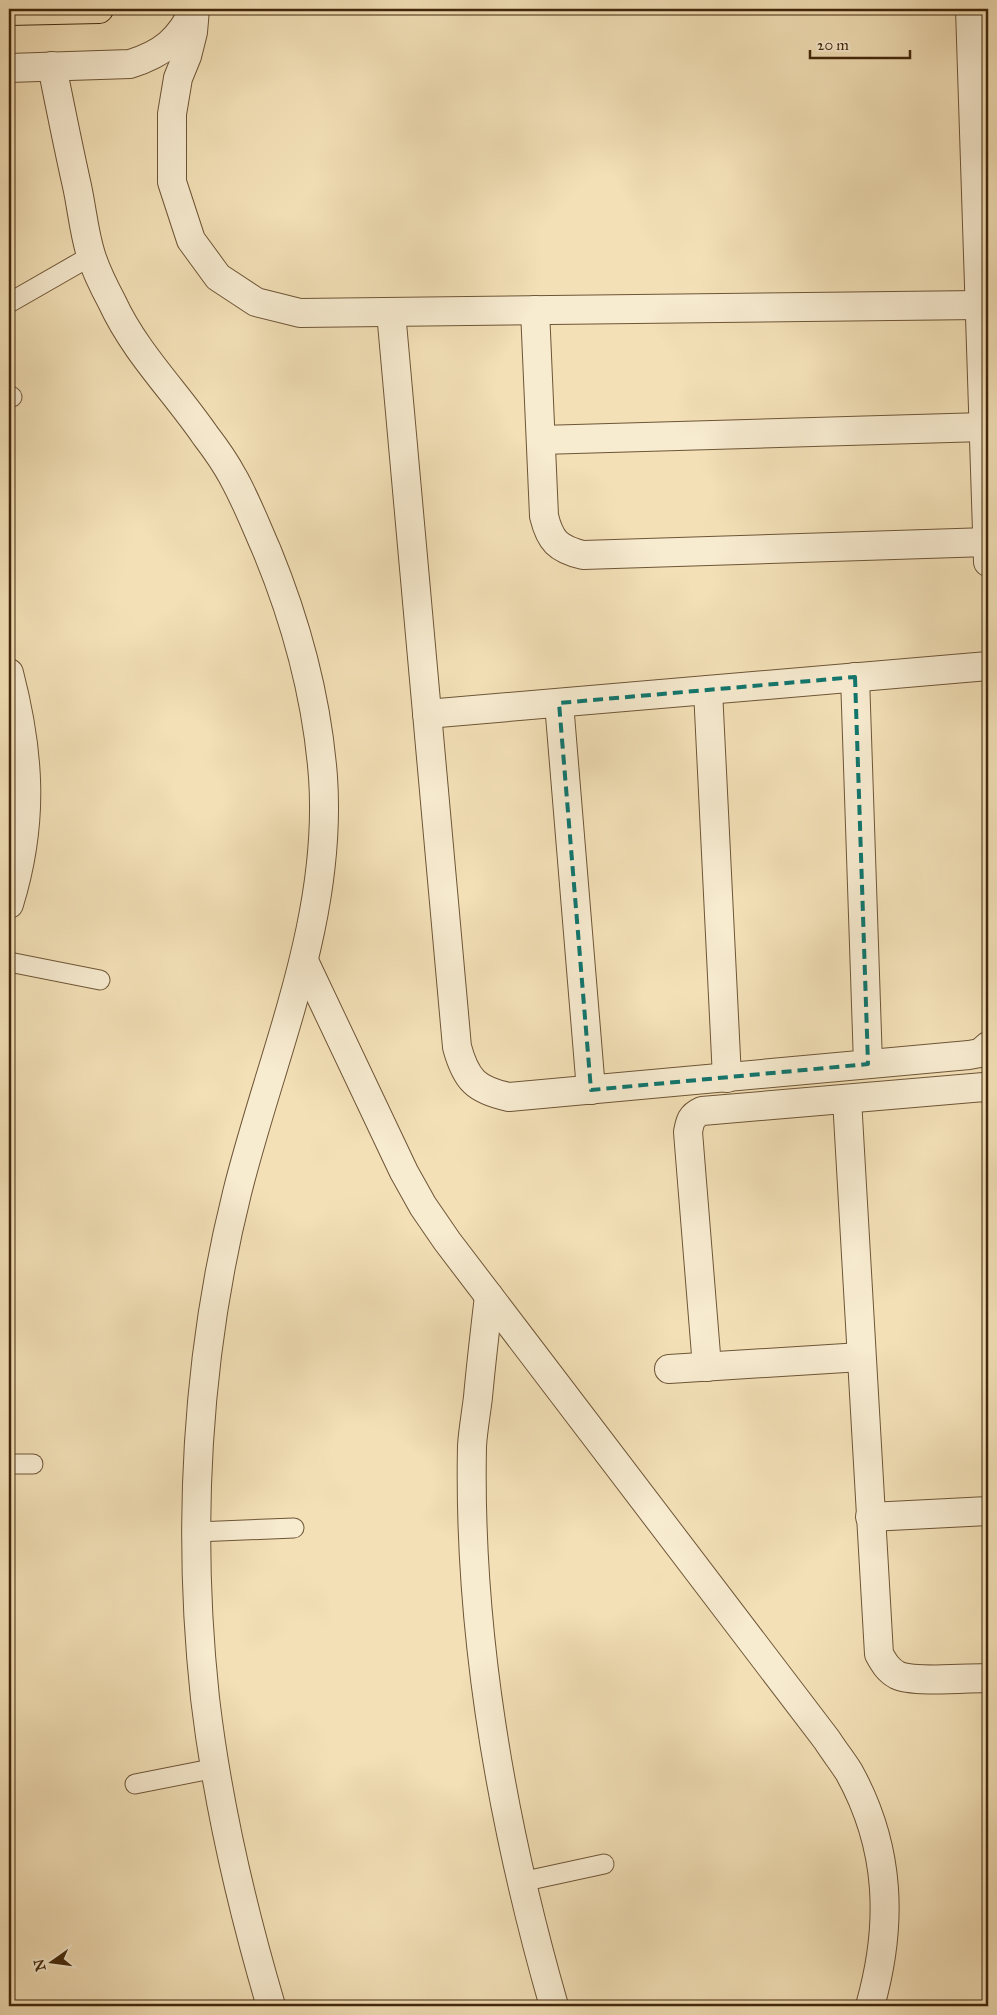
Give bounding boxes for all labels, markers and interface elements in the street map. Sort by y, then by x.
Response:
scale bar [810,28,910,60]
text: 20 m [817,36,849,54]
north arrow [28,1938,78,1988]
text: N [30,1957,50,1973]

